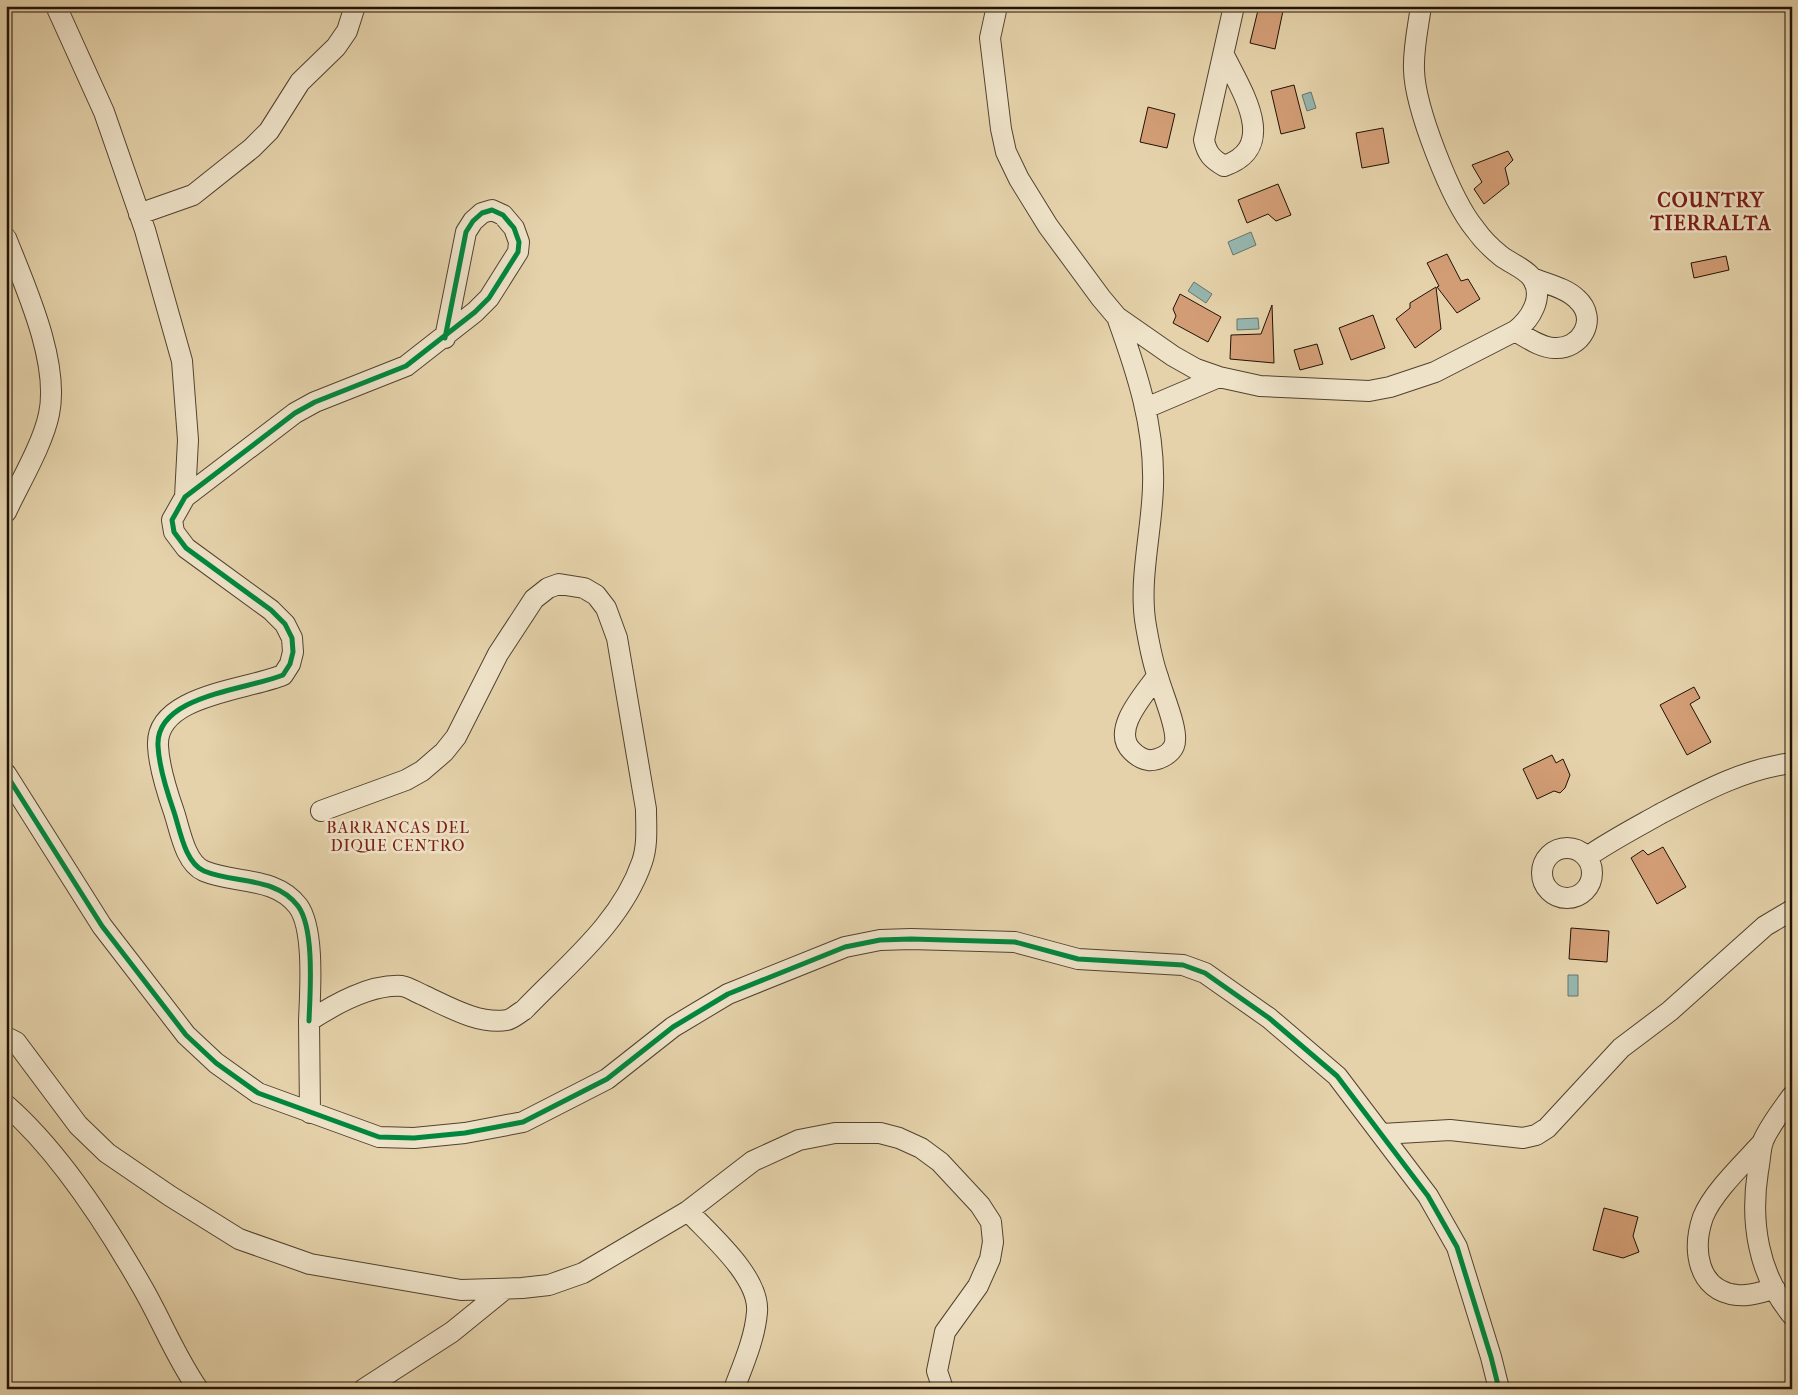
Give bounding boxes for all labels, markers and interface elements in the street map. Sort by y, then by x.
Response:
district label: COUNTRY TIERRALTA [1649,189,1772,235]
district label: BARRANCAS DEL DIQUE CENTRO [326,818,470,855]

